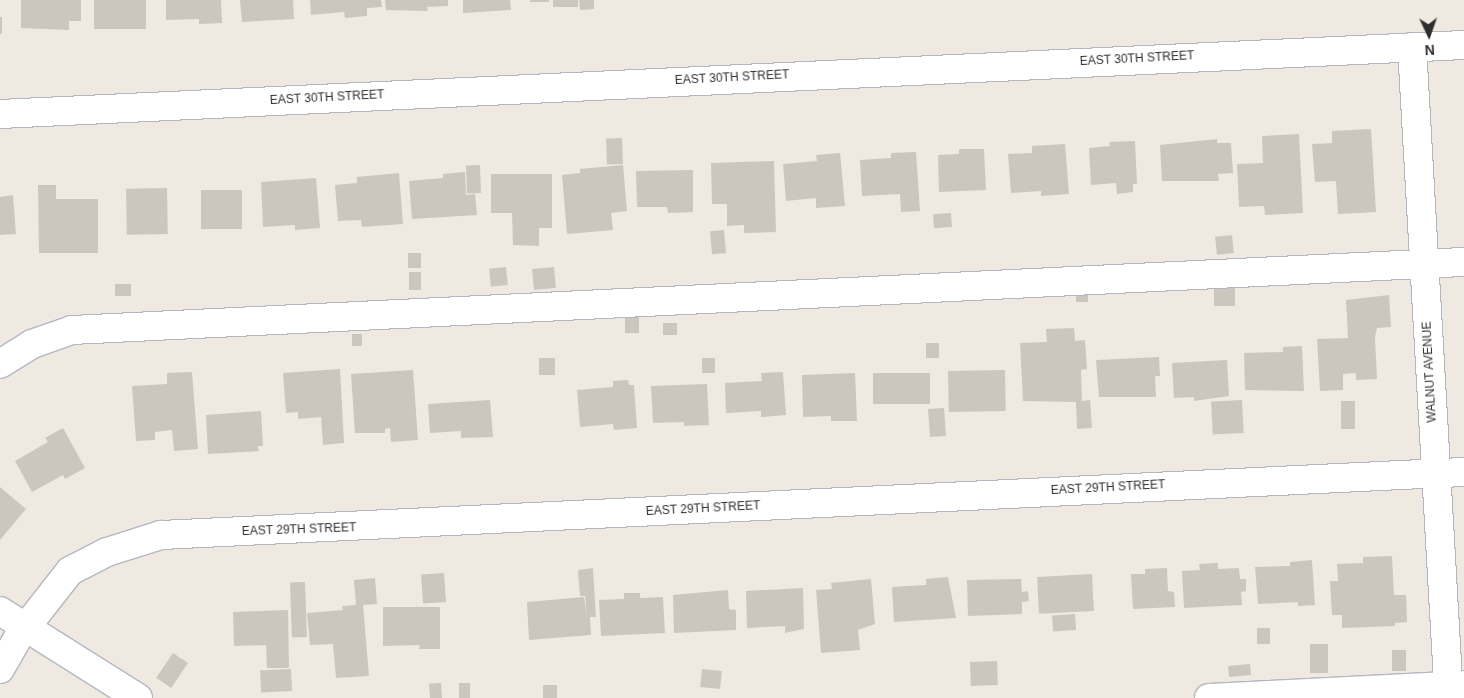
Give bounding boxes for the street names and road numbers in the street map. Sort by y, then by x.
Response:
street label: EAST 30TH STREET [1079,49,1195,69]
street label: EAST 30TH STREET [674,68,790,88]
street label: EAST 30TH STREET [269,88,385,108]
street label: WALNUT AVENUE [1420,321,1440,423]
street label: EAST 29TH STREET [1050,478,1166,498]
street label: EAST 29TH STREET [645,499,761,519]
street label: EAST 29TH STREET [241,521,357,539]

